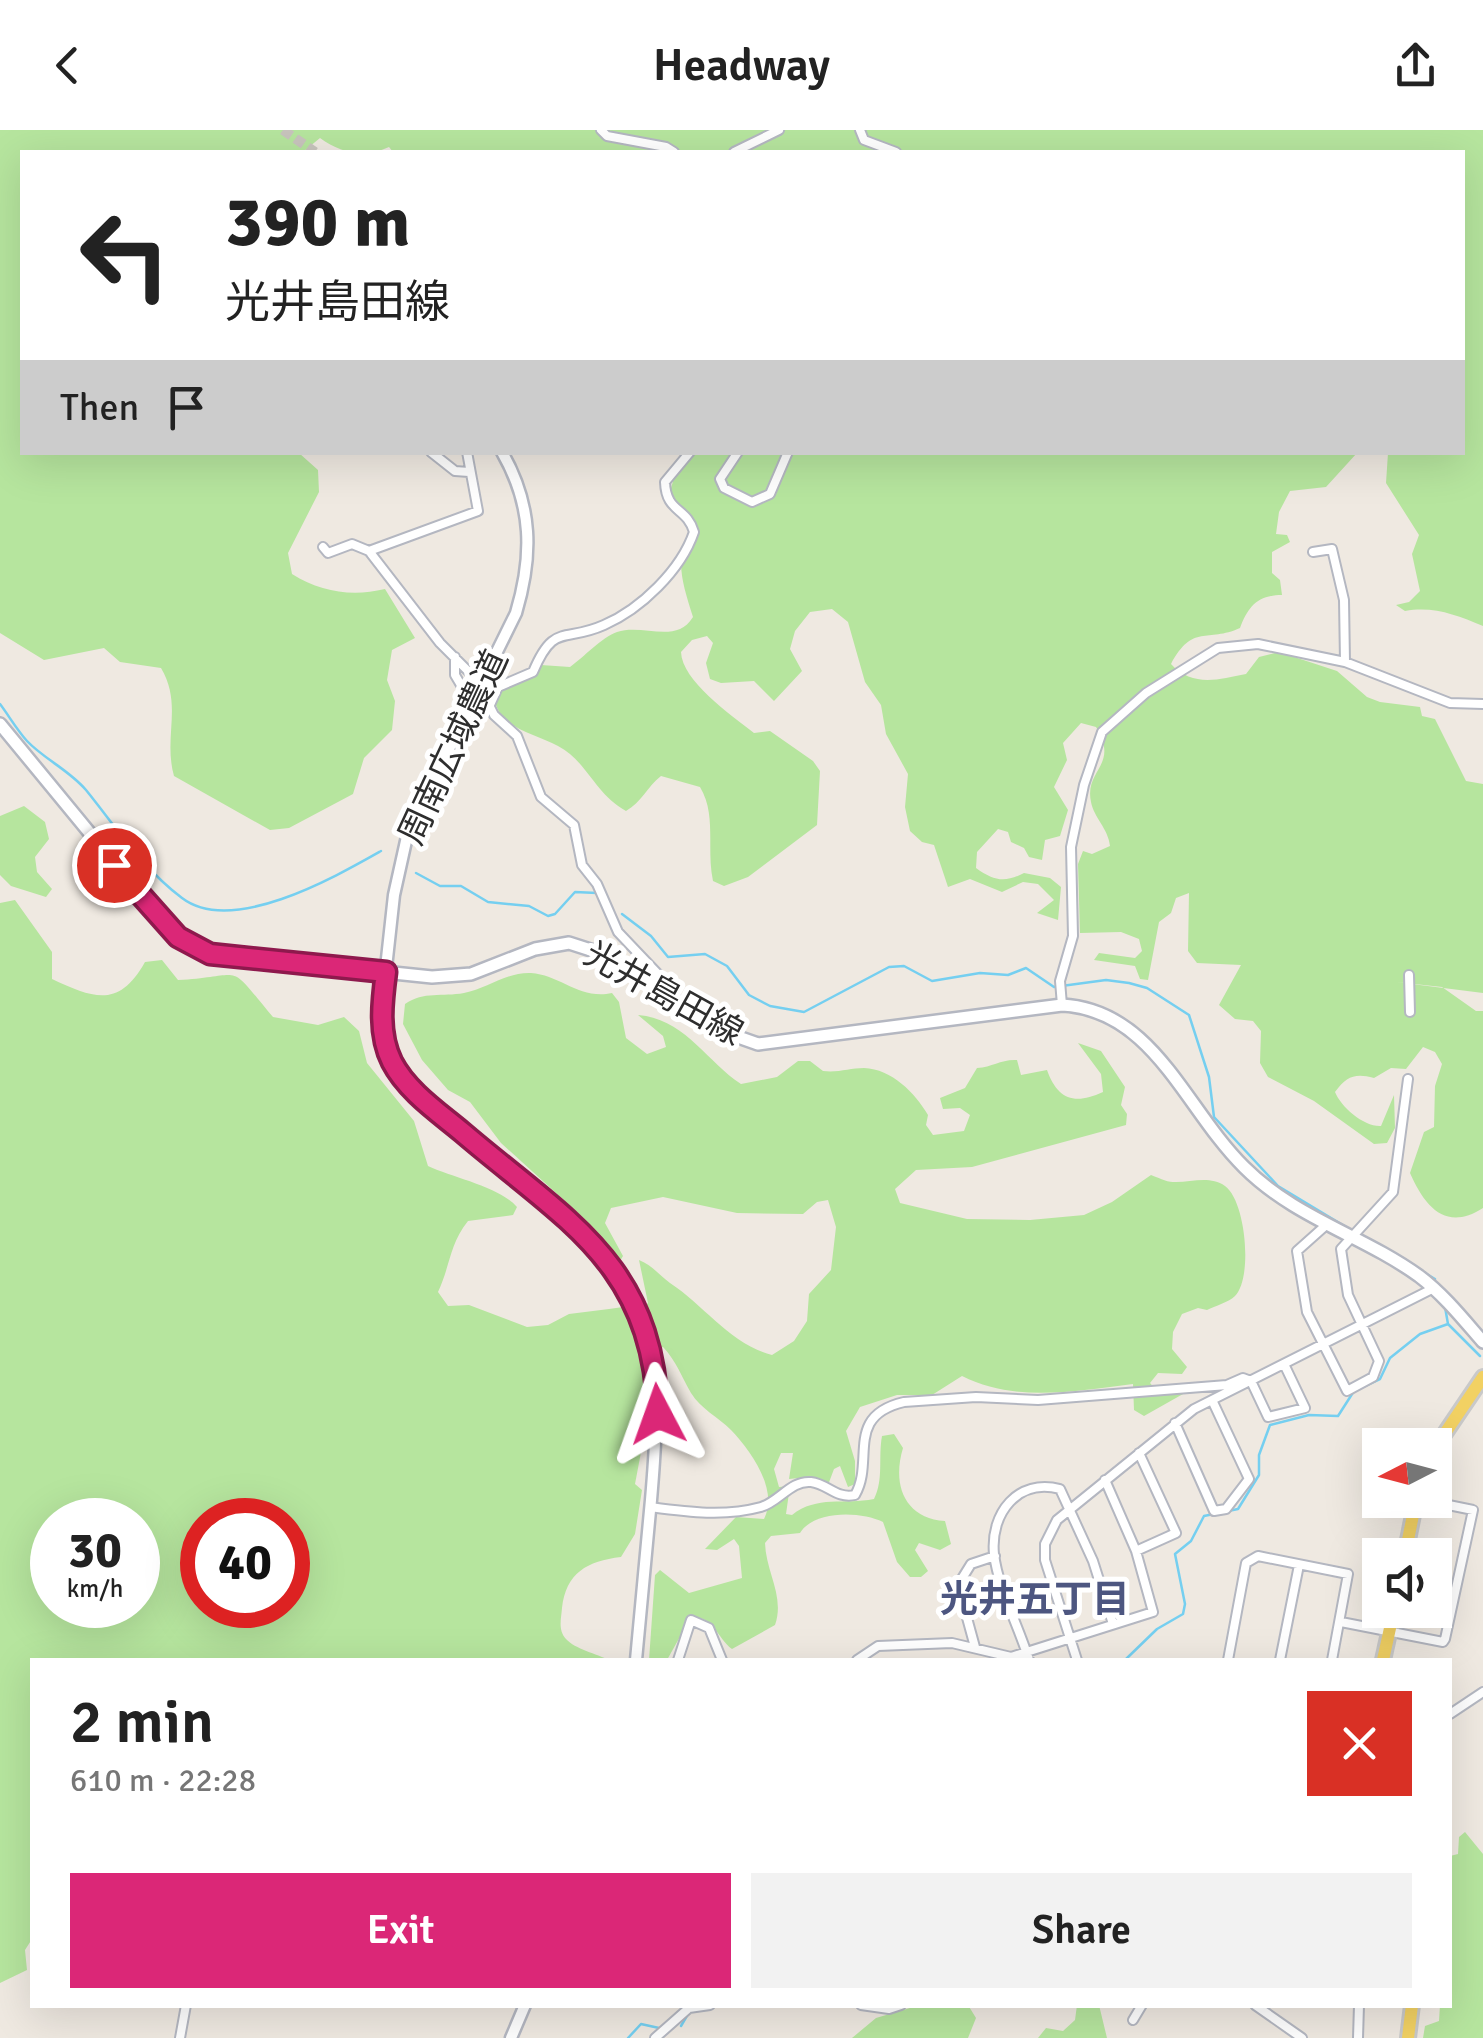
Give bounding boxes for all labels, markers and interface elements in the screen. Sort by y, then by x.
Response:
icon: back [40,38,95,93]
text: Headway [653,38,830,93]
icon: share [1388,38,1443,93]
text: 390 m [225,179,410,265]
icon: left [60,190,190,320]
text: 光井島田線 [225,275,450,330]
icon: arrive [159,380,214,435]
text: Then [60,384,139,431]
street label: 周南広域農道 [390,643,517,851]
pin [72,823,157,908]
icon: arrive [87,838,142,893]
street label: 光井島田線 [577,932,751,1055]
position arrow [606,1362,710,1466]
north arrow [1362,1428,1452,1518]
map controls [1362,1428,1452,1628]
speed limit sign: 40 [180,1498,310,1628]
text: 30 [68,1520,122,1582]
button: sound [1362,1538,1452,1628]
text: km/h [67,1573,123,1604]
district label: 光井五丁目 [940,1576,1130,1623]
text: 2 min [70,1686,214,1760]
button: close [1307,1691,1412,1796]
text: 610 m · 22:28 [70,1761,256,1800]
button: Exit [70,1873,731,1988]
button: Share [751,1873,1412,1988]

